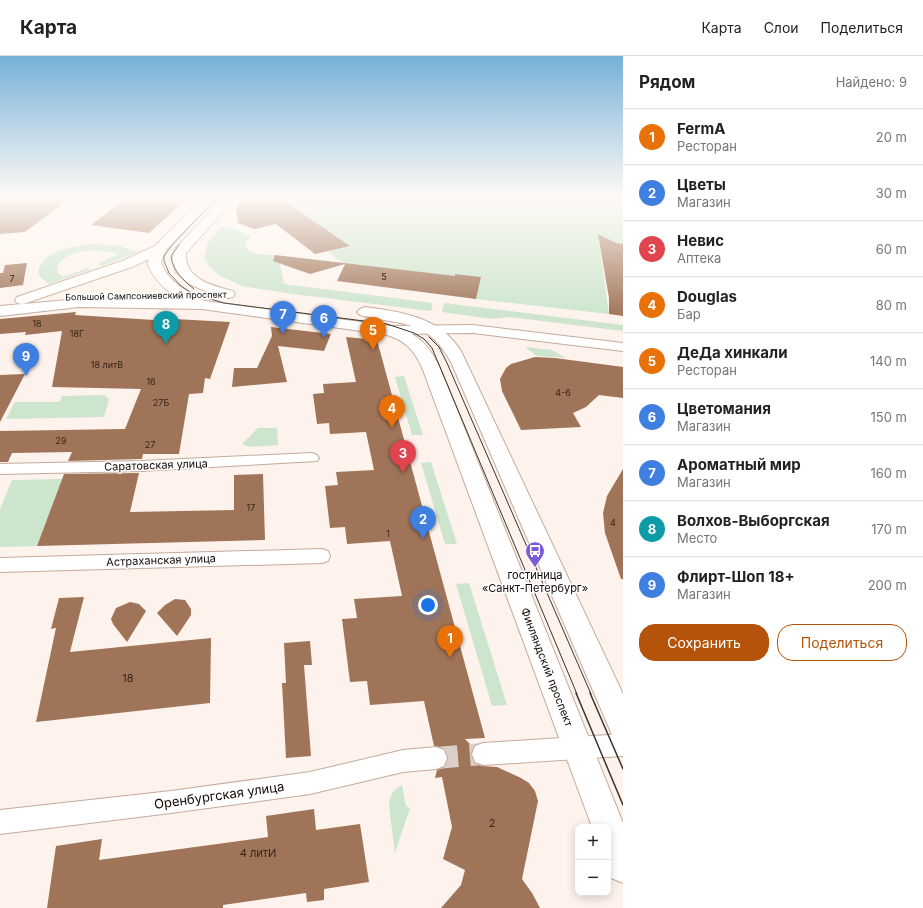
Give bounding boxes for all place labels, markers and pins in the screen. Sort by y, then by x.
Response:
pin: 7 [270,301,296,334]
pin: 6 [311,305,337,338]
pin: 8 [153,311,179,344]
pin: 5 [360,317,386,350]
pin: 9 [13,343,39,376]
pin: 4 [379,395,405,428]
pin: 3 [390,440,416,473]
pin: 2 [410,506,436,539]
bus stop icon: гостиница «Санкт-Петербург» [524,540,546,568]
place label: гостиница «Санкт-Петербург» [482,568,588,595]
pin: 1 [437,625,463,658]

